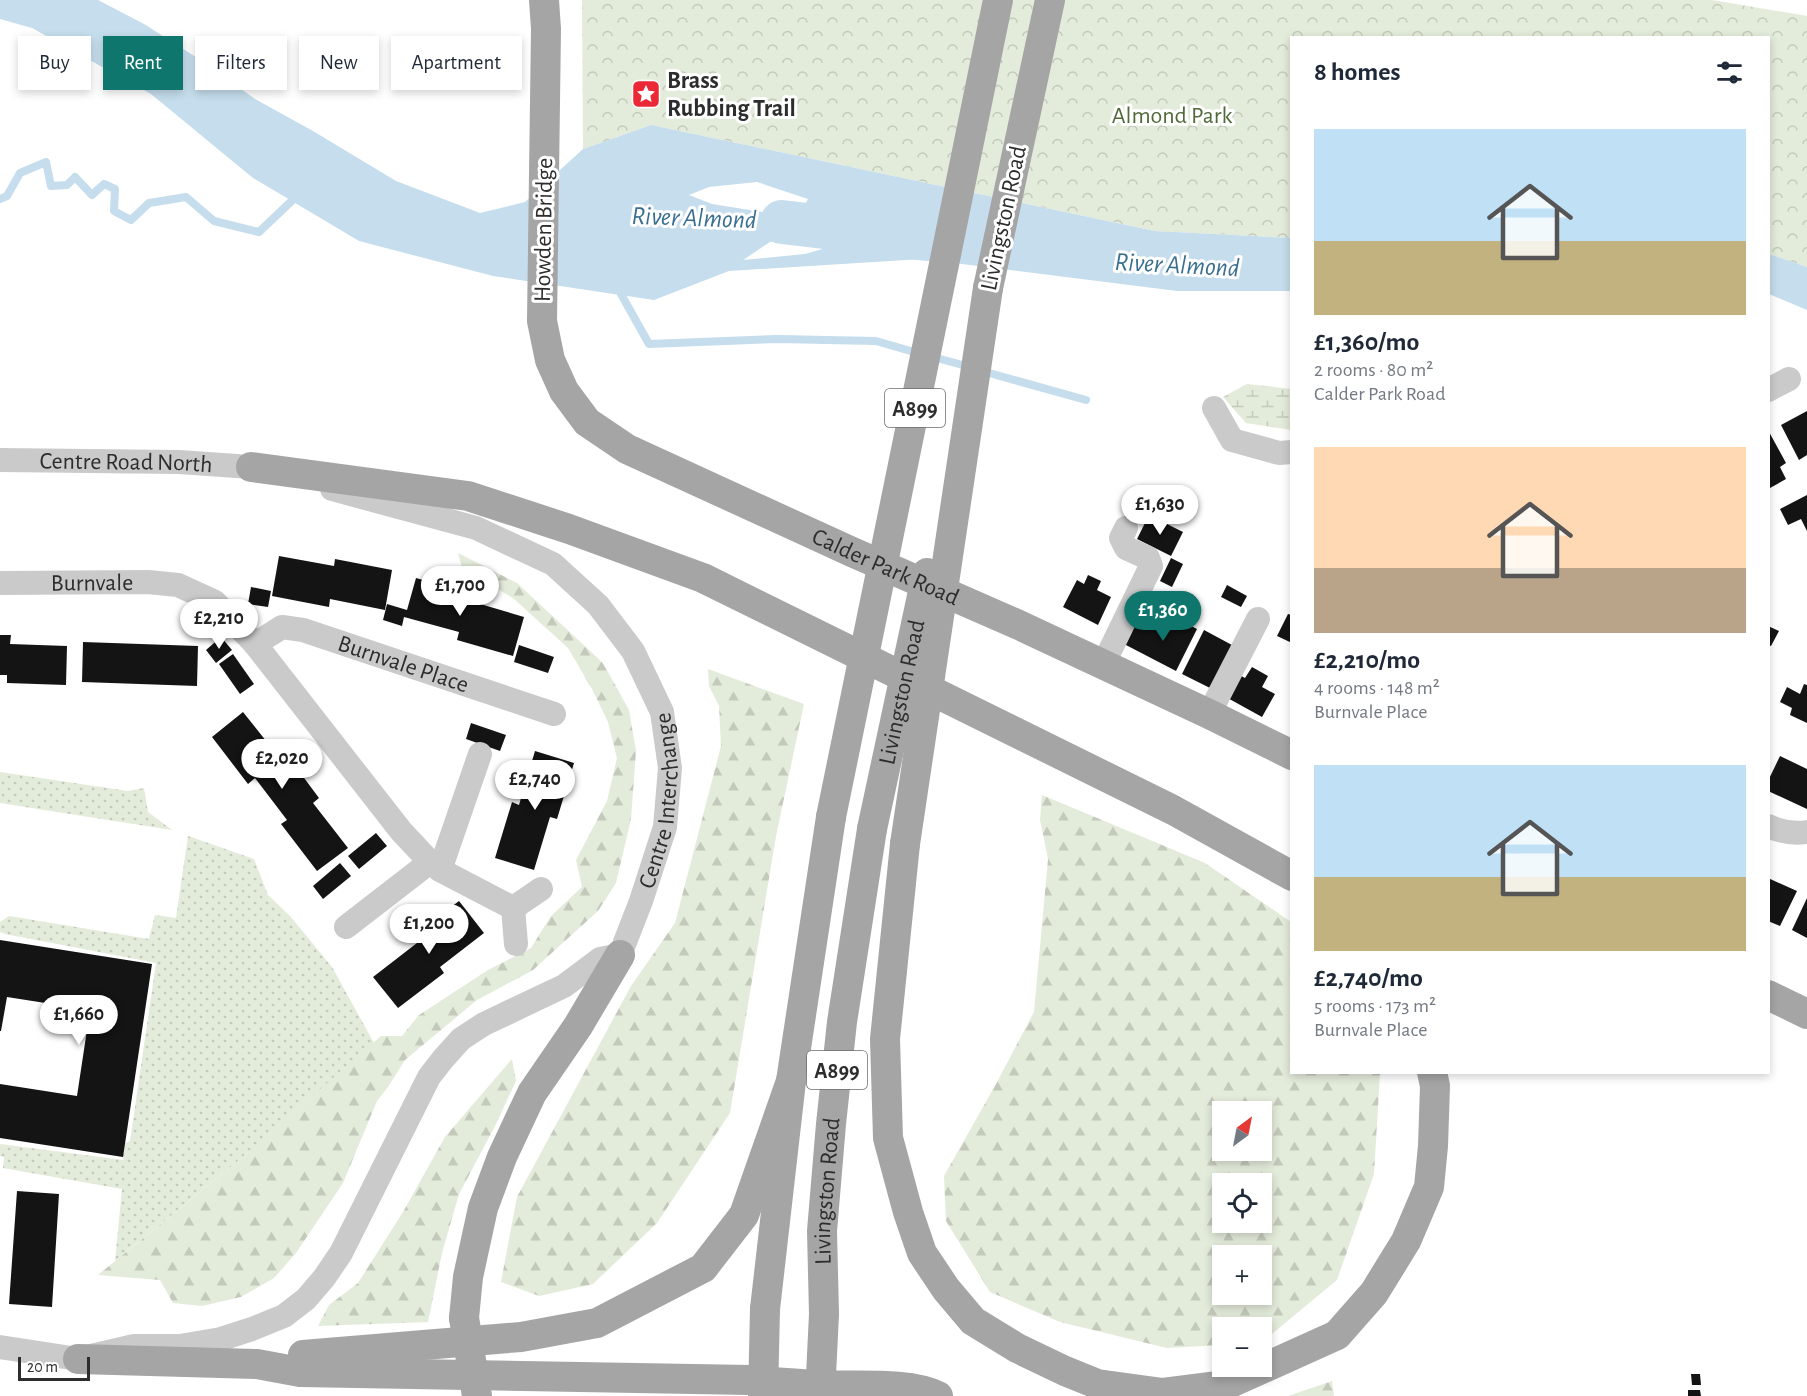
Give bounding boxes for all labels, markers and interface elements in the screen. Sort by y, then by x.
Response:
chip: Buy [18,36,91,90]
chip: Rent [103,36,183,90]
chip: Filters [195,36,287,90]
chip: New [299,36,379,90]
chip: Apartment [391,36,522,90]
icon: filters [1713,56,1746,89]
text: 8 homes [1314,59,1401,85]
place label: Brass Rubbing Trail [667,69,796,121]
place icon: Brass Rubbing Trail [630,78,662,110]
park label: Almond Park [1112,104,1232,128]
street label: Livingston Road [977,144,1031,293]
street label: Howden Bridge [531,158,557,302]
icon: home [1476,168,1584,276]
water label: River Almond [631,203,757,233]
water label: River Almond [1114,249,1241,281]
text: £1,360/mo [1314,329,1419,355]
text: 2 rooms · 80 m² [1314,360,1433,380]
text: Calder Park Road [1314,384,1446,404]
road number: A899 [885,389,945,427]
street label: Centre Road North [39,449,213,477]
pin: £1,630 [1111,485,1209,536]
icon: home [1476,486,1584,594]
text: £1,630 [1135,494,1185,514]
street label: Calder Park Road [808,524,962,610]
pin: £1,700 [411,566,509,617]
street label: Burnvale [51,571,133,596]
text: £1,700 [435,575,485,595]
pin: £1,360 [1114,591,1212,642]
pin: £2,210 [170,599,268,650]
text: £1,360 [1138,600,1188,620]
text: £2,210 [194,608,244,628]
street label: Livingston Road [875,618,930,767]
street label: Burnvale Place [335,632,472,698]
text: £2,210/mo [1314,647,1420,673]
text: 4 rooms · 148 m² [1314,678,1440,698]
text: Burnvale Place [1314,702,1427,722]
street label: Centre Interchange [635,711,683,892]
pin: £2,020 [233,739,331,790]
text: £2,020 [255,748,309,768]
pin: £2,740 [486,760,584,811]
text: £2,740 [509,769,561,789]
icon: home [1476,804,1584,912]
pin: £1,200 [380,904,478,955]
text: £1,200 [404,913,454,933]
text: £2,740/mo [1314,965,1423,991]
pin: £1,660 [30,995,128,1046]
text: 5 rooms · 173 m² [1314,996,1436,1016]
text: £1,660 [54,1004,104,1024]
text: Burnvale Place [1314,1020,1427,1040]
road number: A899 [807,1051,867,1089]
north arrow [1212,1101,1272,1161]
map controls [1212,1101,1272,1377]
street label: Livingston Road [811,1116,845,1265]
button: locate [1212,1173,1272,1233]
button: + [1212,1245,1272,1305]
button: − [1212,1317,1272,1377]
scale bar [18,1354,90,1382]
text: 20 m [27,1359,58,1375]

